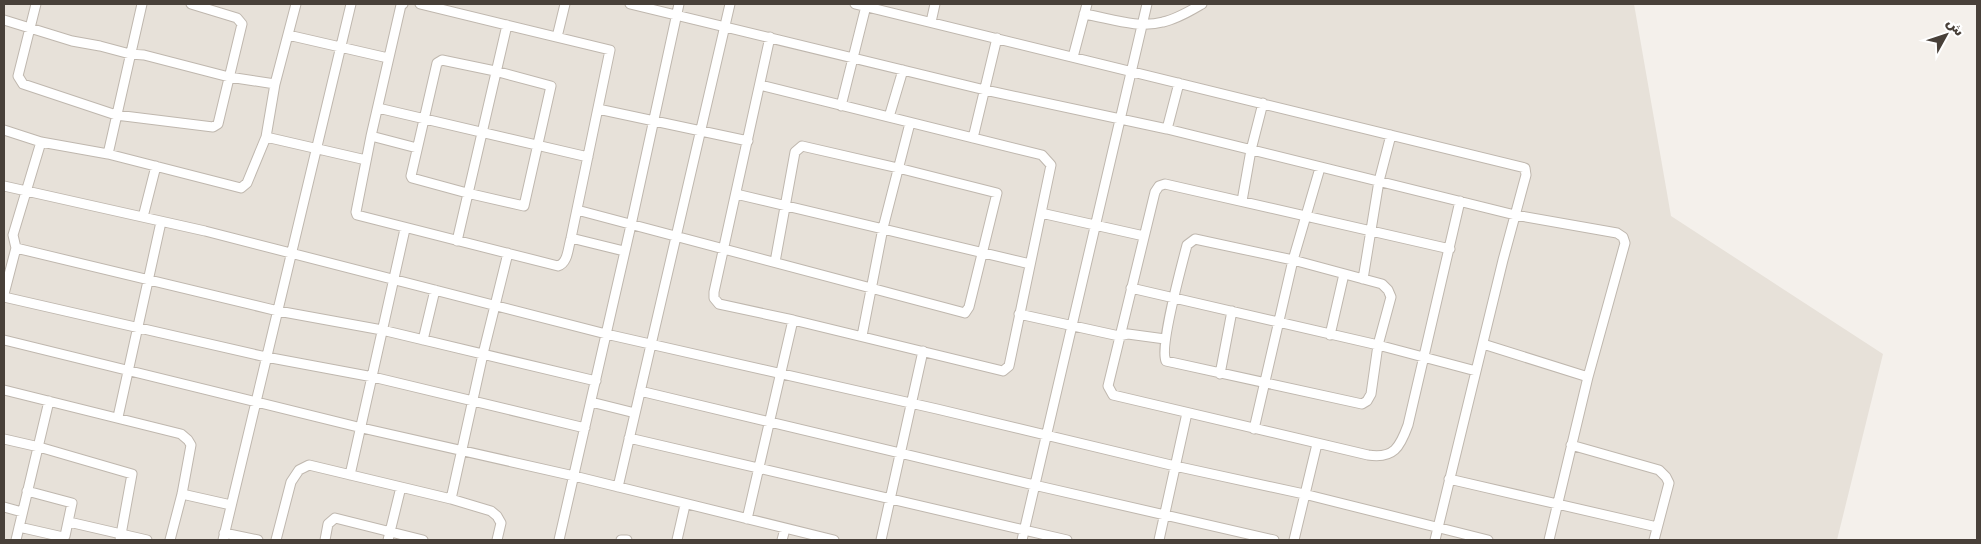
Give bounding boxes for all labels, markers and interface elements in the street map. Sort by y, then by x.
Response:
north arrow [1921,10,1971,60]
text: ش [1944,14,1968,39]

